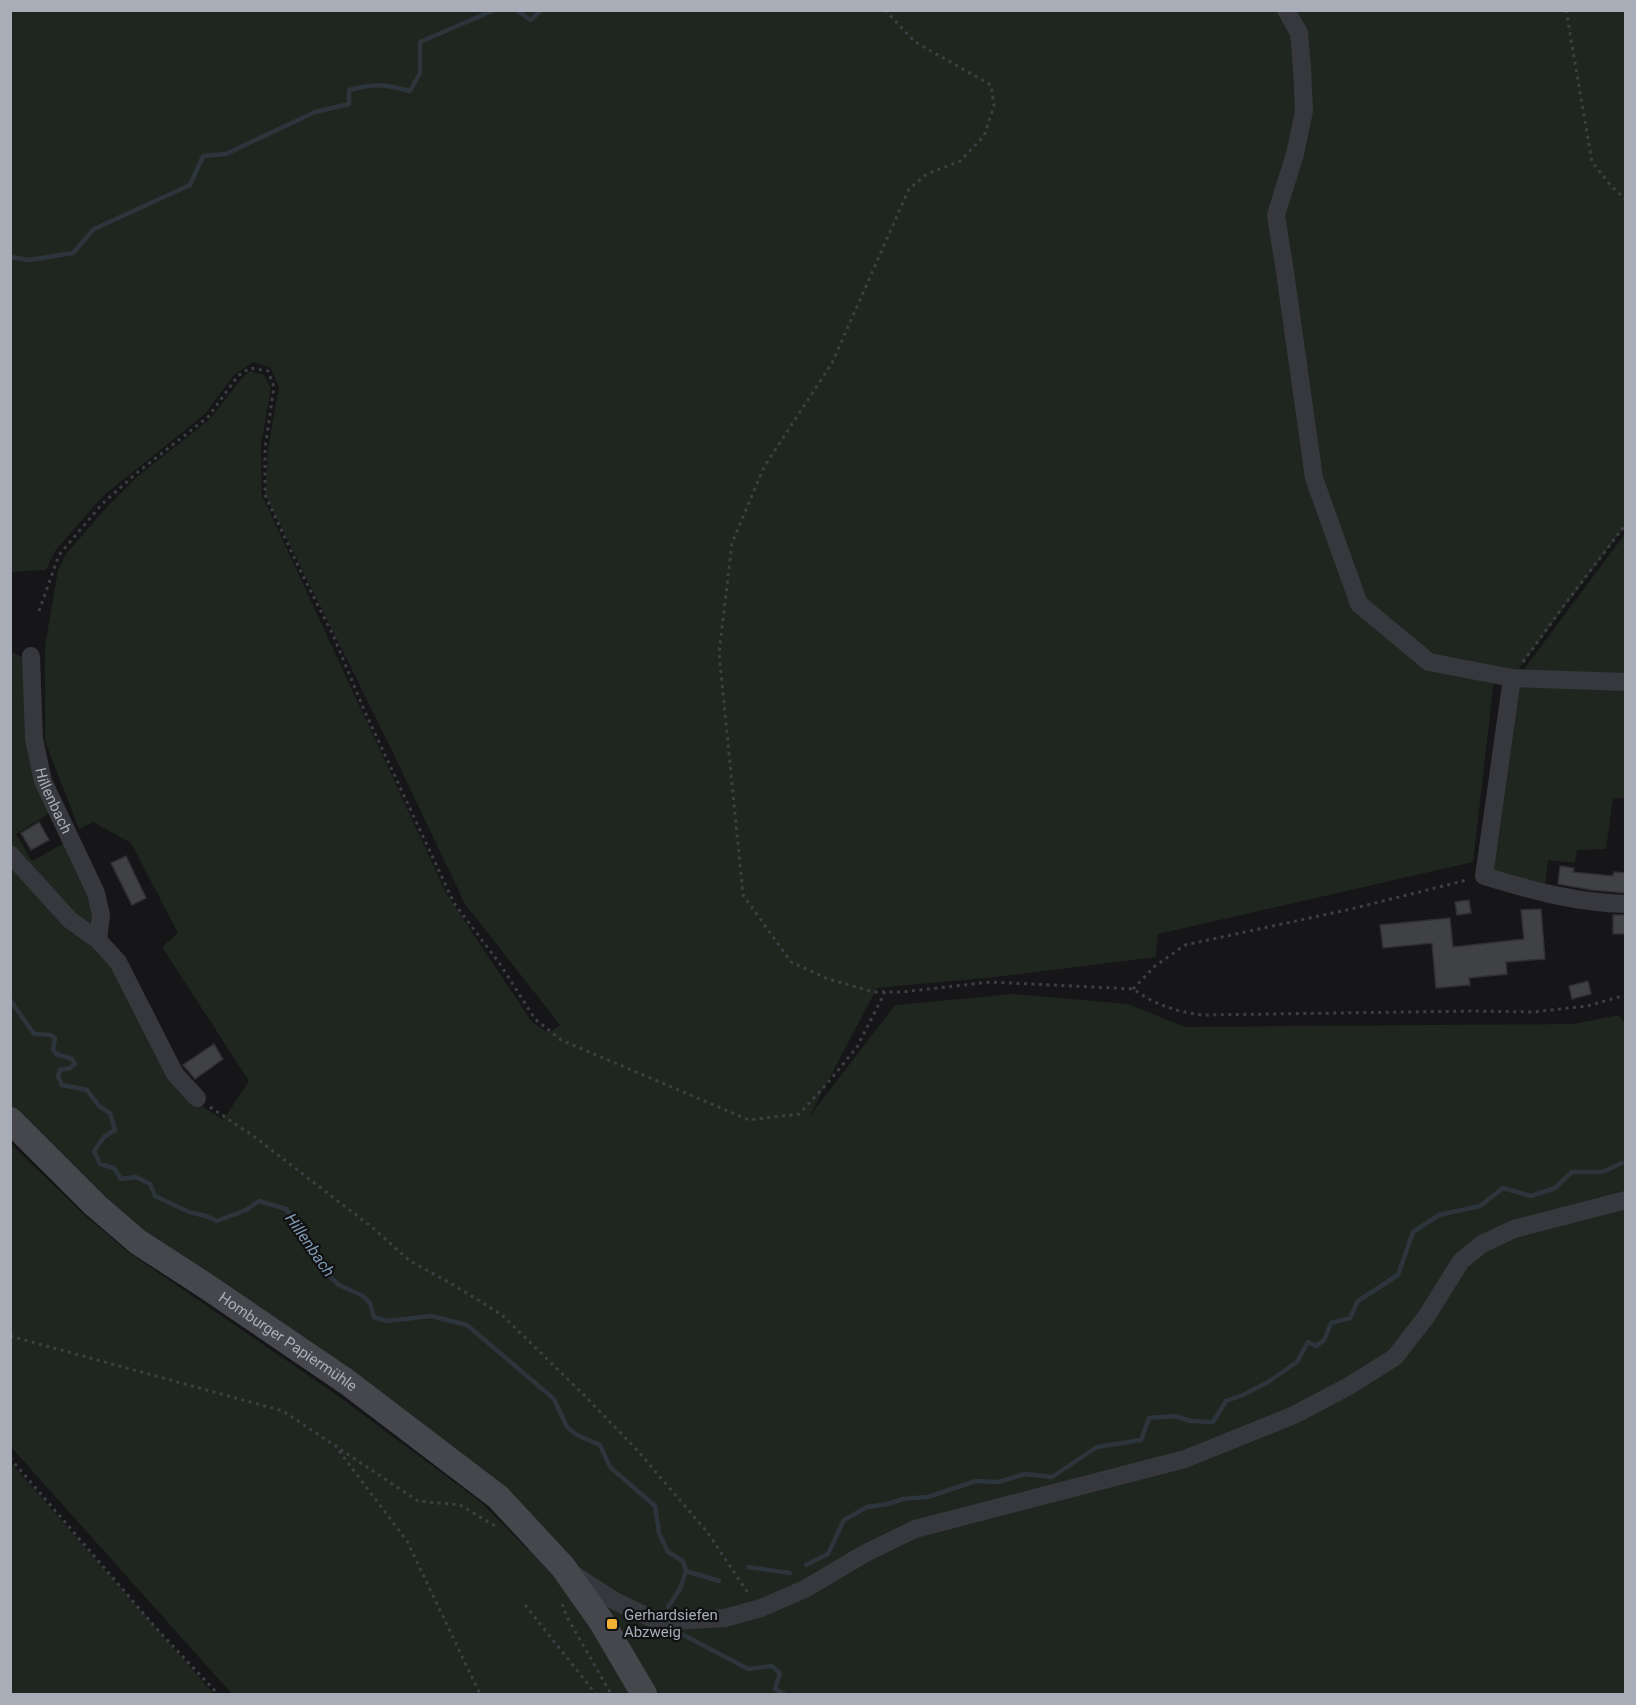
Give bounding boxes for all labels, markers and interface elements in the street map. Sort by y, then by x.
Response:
street label: Hillenbach [31,766,76,837]
water label: Hillenbach [281,1210,339,1280]
street label: Homburger Papiermühle [215,1288,361,1395]
place label: Gerhardsiefen Abzweig [624,1606,718,1641]
marker: Gerhardsiefen Abzweig [605,1617,619,1631]

